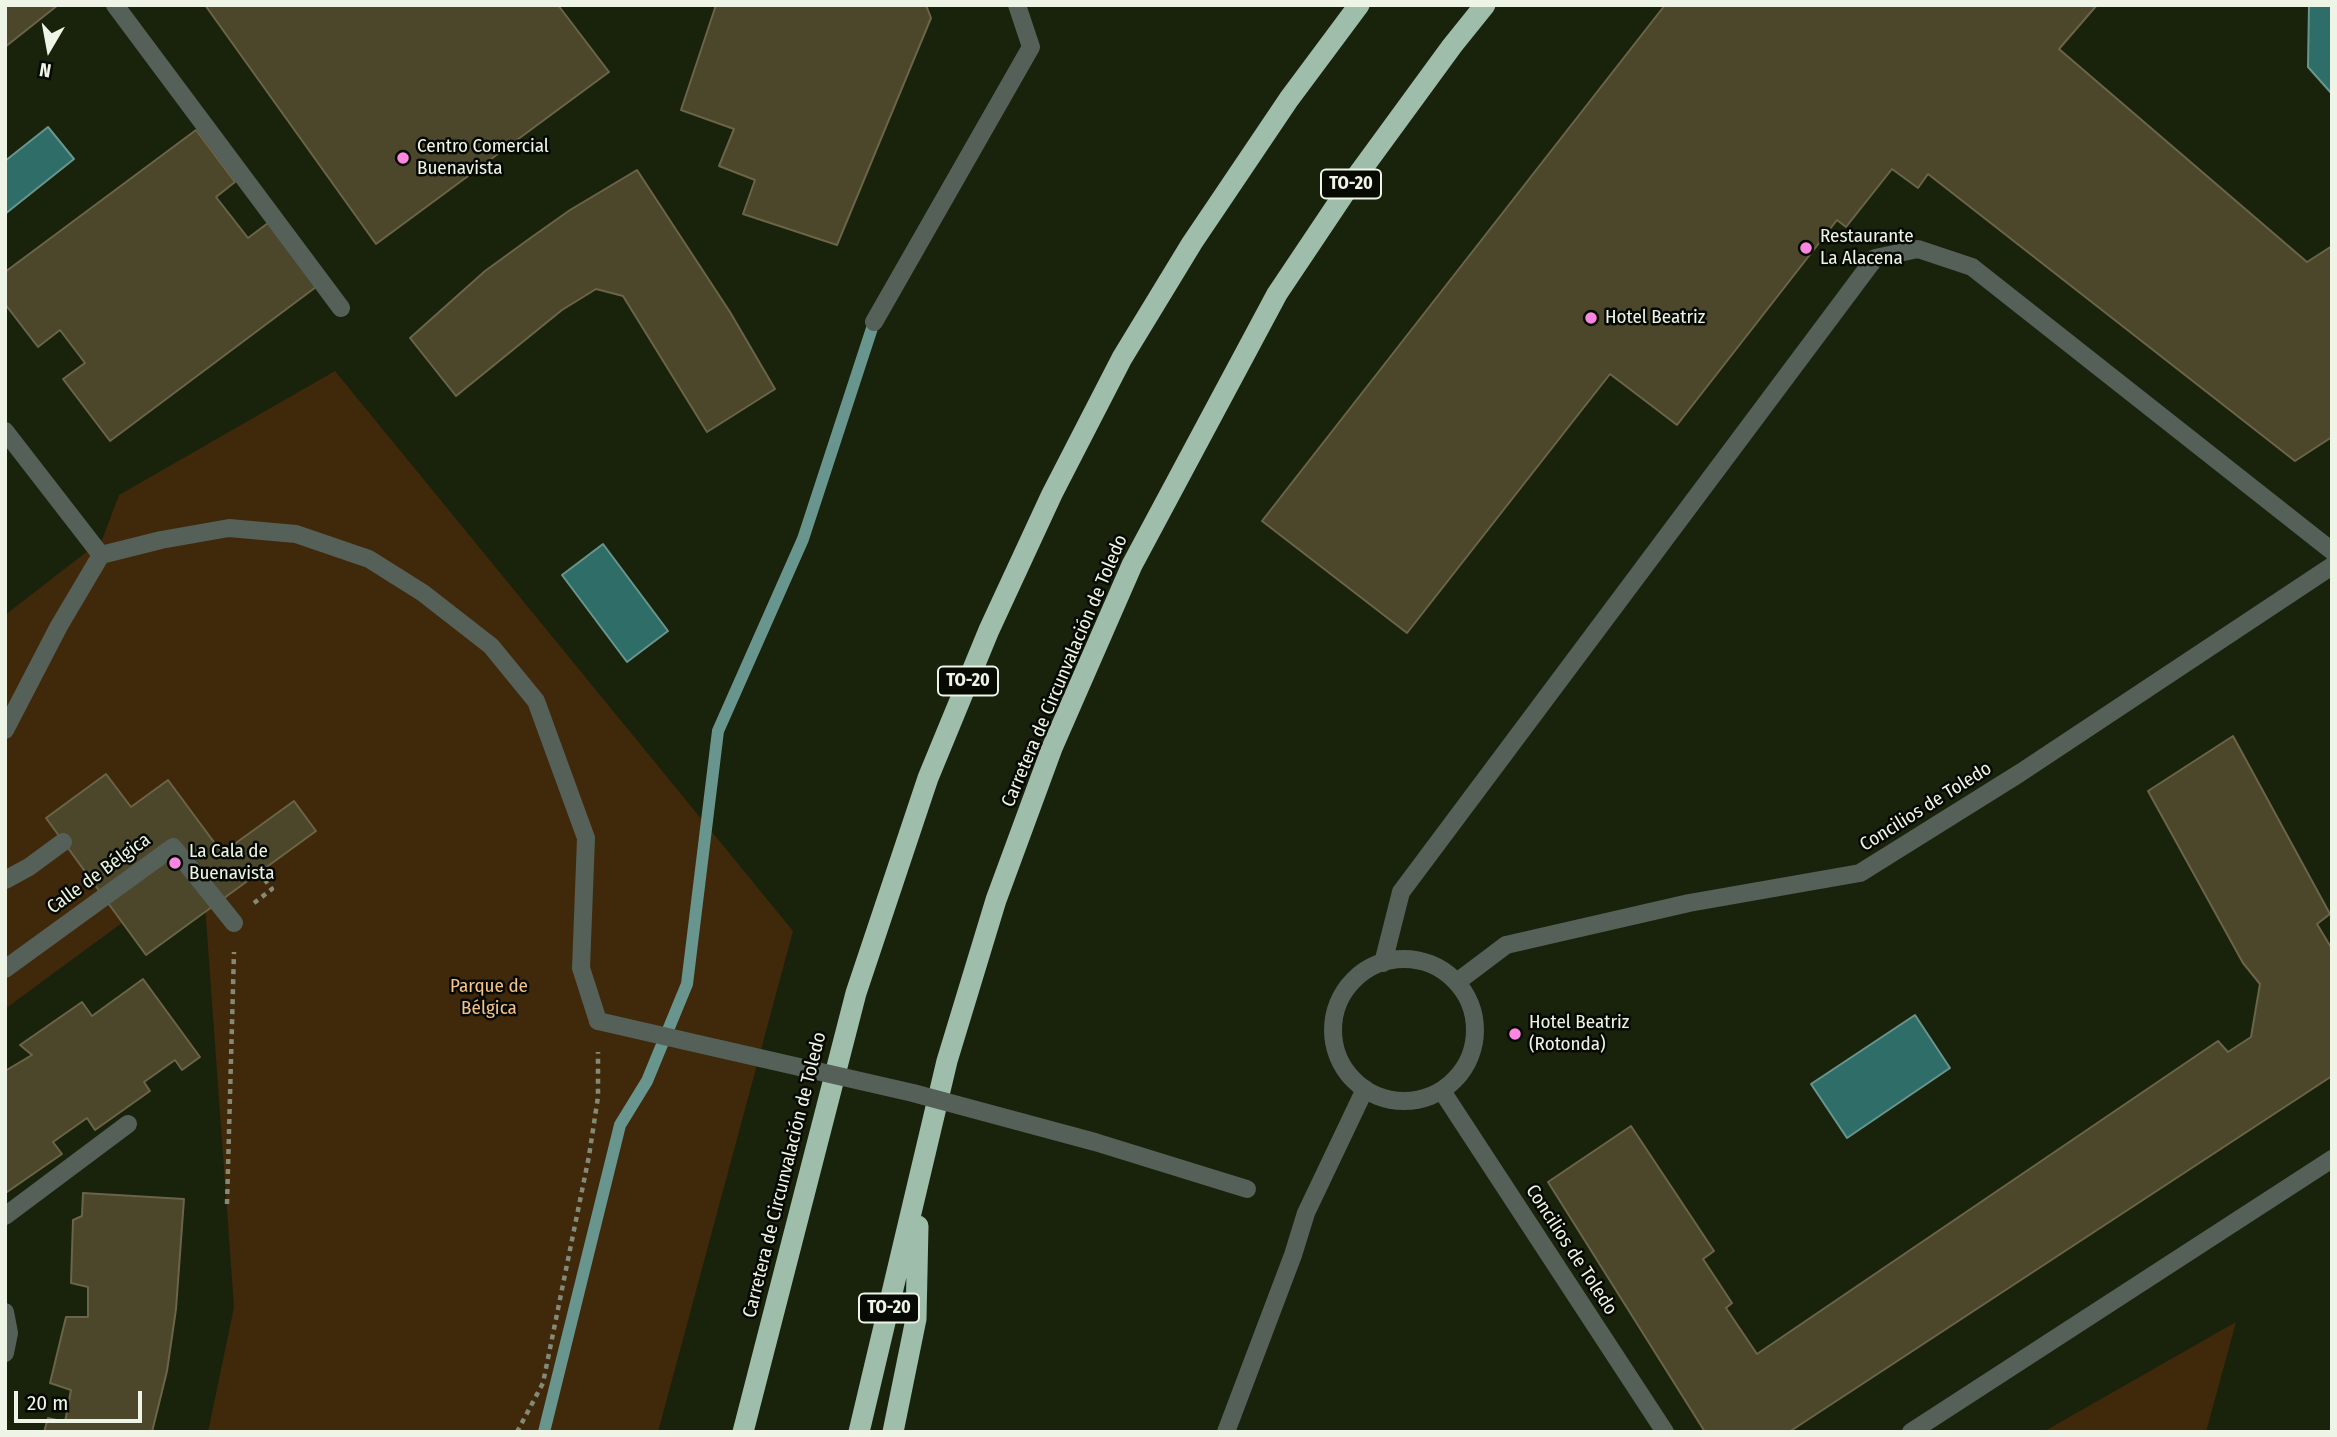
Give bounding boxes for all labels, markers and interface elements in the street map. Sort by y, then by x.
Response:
north arrow [14,14,84,84]
text: N [38,58,53,82]
place label: Centro Comercial Buenavista [417,136,549,180]
marker: Centro Comercial Buenavista [395,150,411,166]
road number: TO-20 [1321,169,1381,198]
place label: Restaurante La Alacena [1820,226,1914,270]
marker: Restaurante La Alacena [1798,240,1814,256]
place label: Hotel Beatriz [1605,307,1705,329]
marker: Hotel Beatriz [1583,310,1599,326]
street label: Carretera de Circunvalación de Toledo [997,531,1133,811]
road number: TO-20 [938,666,998,696]
street label: Concilios de Toledo [1856,757,1996,857]
street label: Calle de Bélgica [43,829,155,919]
place label: La Cala de Buenavista [189,841,274,885]
marker: La Cala de Buenavista [167,855,183,871]
park label: Parque de Bélgica [450,976,528,1020]
place label: Hotel Beatriz (Rotonda) [1529,1012,1629,1056]
marker: Hotel Beatriz (Rotonda) [1507,1026,1523,1042]
street label: Carretera de Circunvalación de Toledo [738,1030,832,1320]
street label: Concilios de Toledo [1520,1181,1622,1319]
road number: TO-20 [859,1294,919,1322]
scale bar [18,1378,145,1422]
text: 20 m [27,1390,68,1416]

